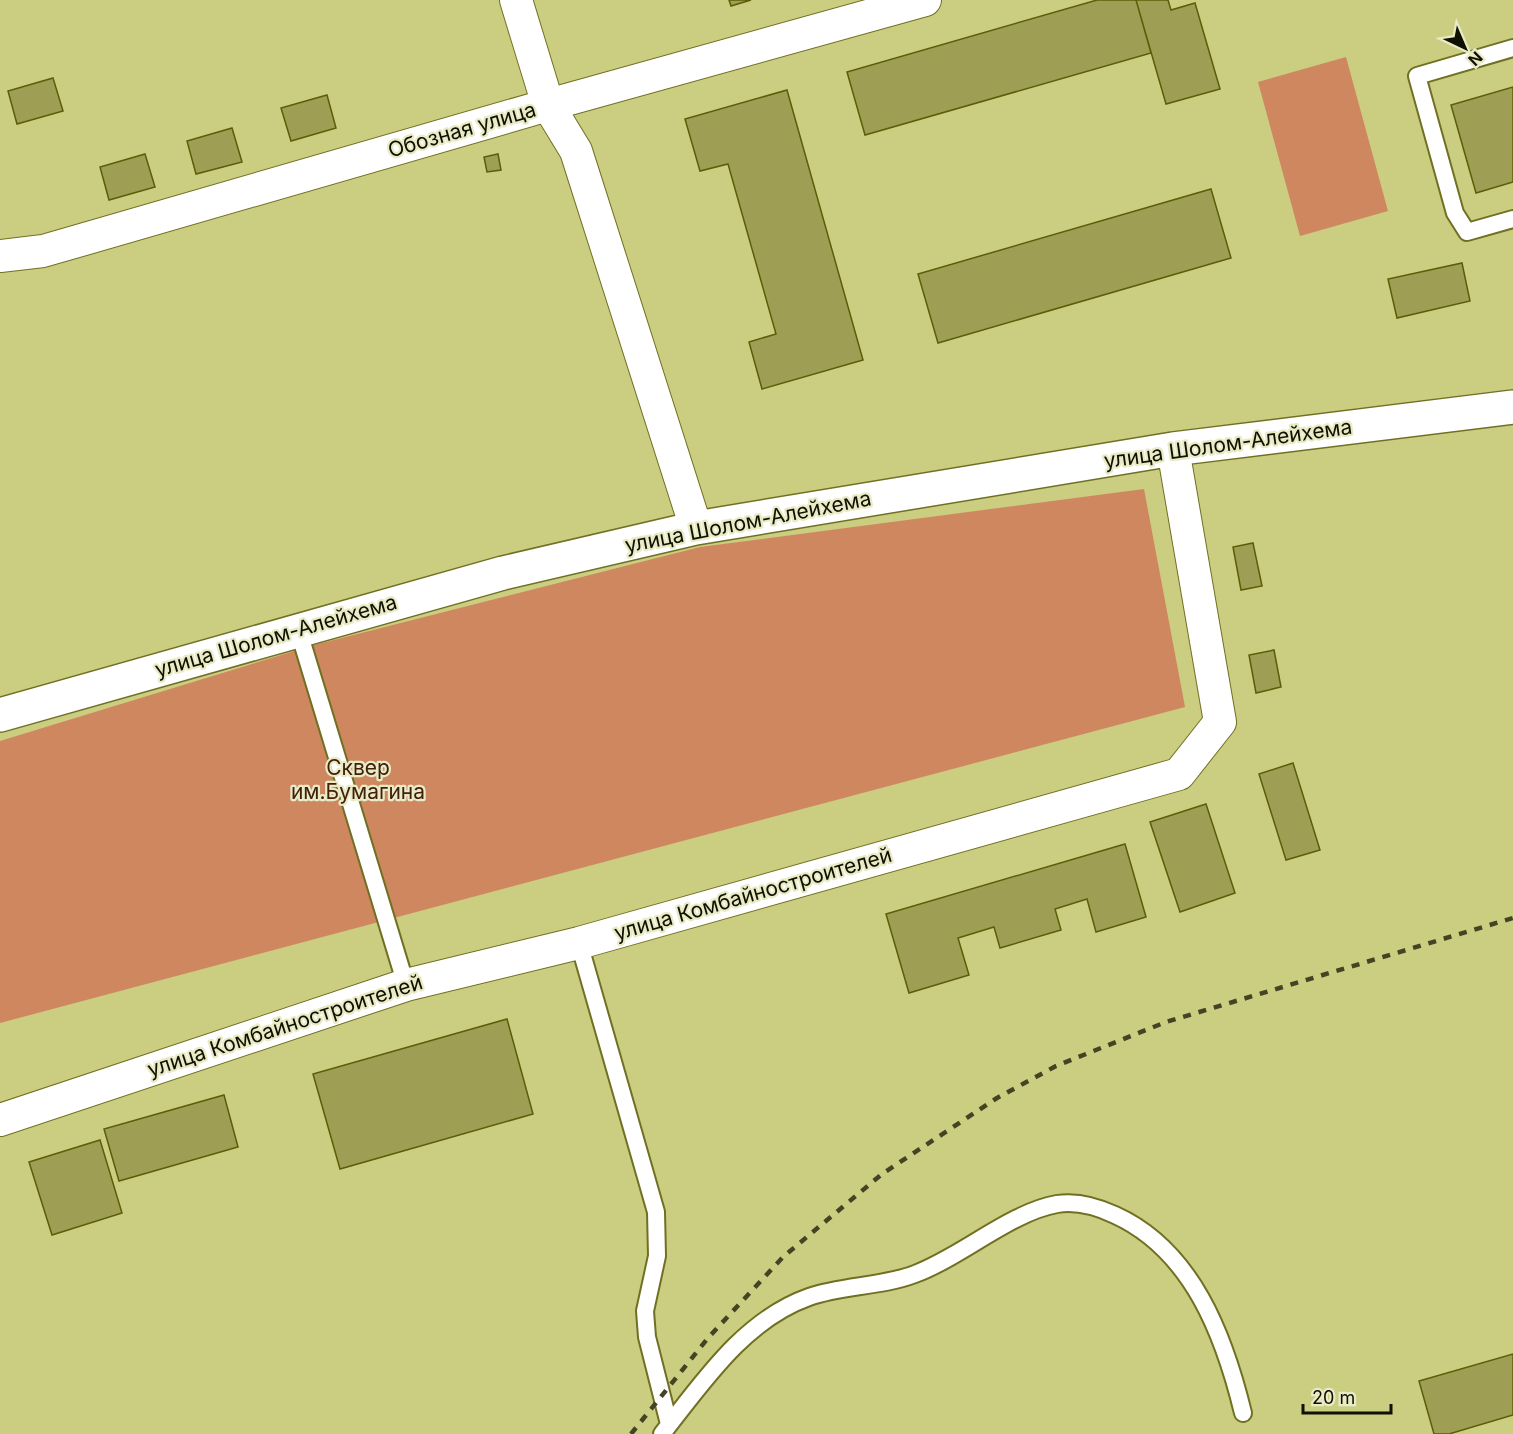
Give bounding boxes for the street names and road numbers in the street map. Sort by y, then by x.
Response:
street label: Обозная улица [385,96,539,163]
street label: улица Шолом-Алейхема [1102,414,1354,473]
street label: улица Шолом-Алейхема [623,485,873,558]
street label: улица Шолом-Алейхема [152,589,400,682]
street label: улица Комбайностроителей [611,842,895,945]
street label: улица Комбайностроителей [144,969,426,1082]

